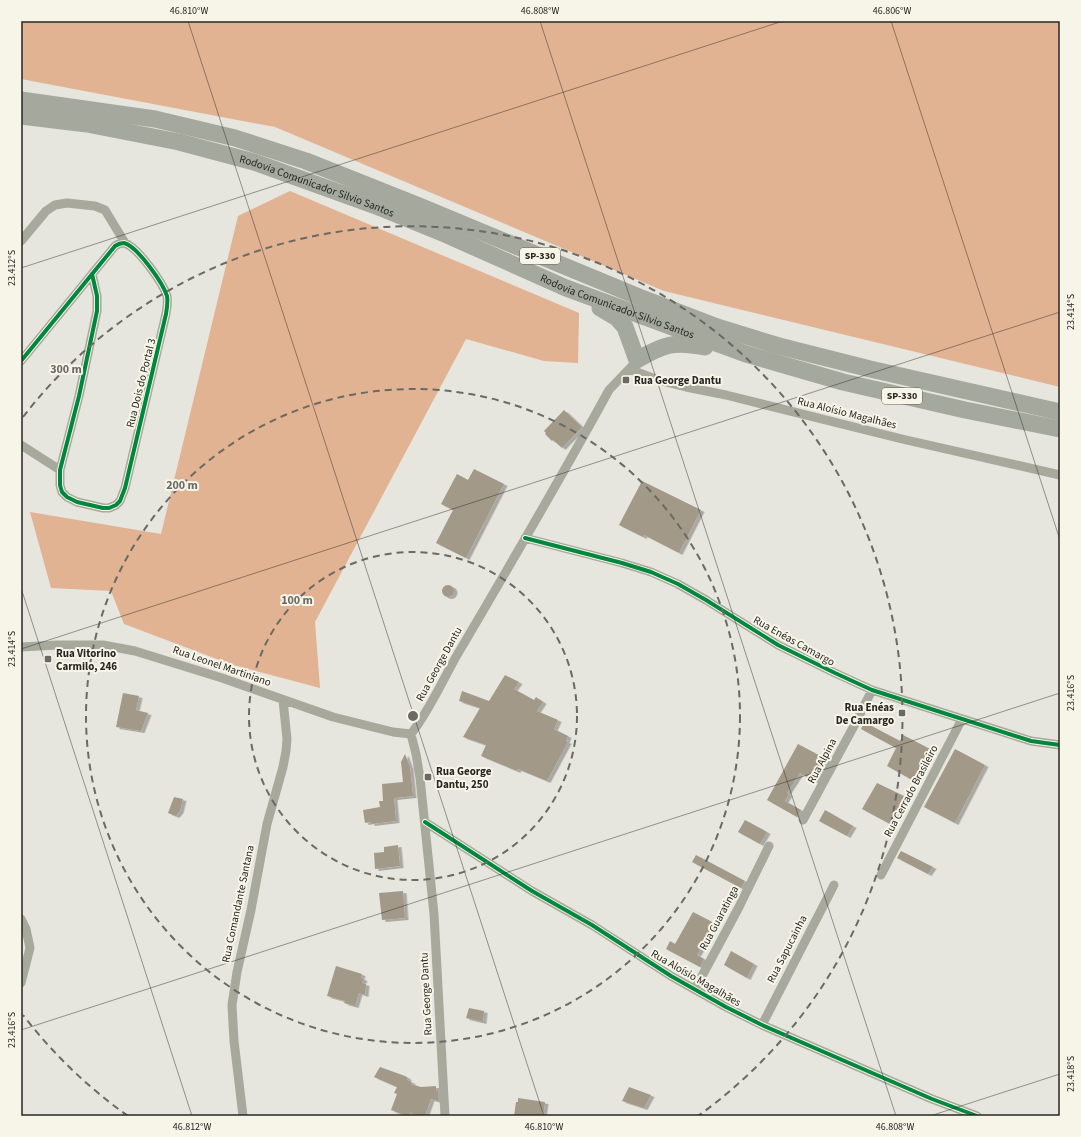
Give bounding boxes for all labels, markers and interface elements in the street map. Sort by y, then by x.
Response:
text: 46.810°W [170,4,208,18]
text: 46.808°W [521,4,559,18]
text: 46.806°W [873,4,911,18]
street label: Rodovia Comunicador Silvio Santos [238,151,397,220]
road number: SP-330 [520,248,560,264]
text: 23.412°S [5,250,19,286]
street label: Rodovia Comunicador Silvio Santos [538,270,697,342]
text: 23.414°S [1064,294,1078,330]
street label: Rua Dois do Portal 3 [123,337,159,429]
text: 300 m [50,361,82,378]
place label: Rua George Dantu [634,373,721,388]
marker: Rua George Dantu [621,375,631,385]
road number: SP-330 [882,388,922,404]
street label: Rua Aloísio Magalhães [796,393,899,433]
text: 200 m [166,477,198,494]
text: 100 m [281,592,313,609]
street label: Rua Enéas Camargo [751,612,837,670]
street label: Rua George Dantu [412,624,466,704]
text: 23.414°S [5,631,19,667]
street label: Rua Leonel Martiniano [171,642,273,690]
place label: Rua Vitorino Carmilo, 246 [56,646,117,674]
marker: Rua Vitorino Carmilo, 246 [43,654,53,664]
text: 23.416°S [1064,675,1078,711]
place label: Rua Enéas De Camargo [836,700,894,728]
marker: Rua Enéas De Camargo [897,708,907,718]
centre of rings [406,709,420,723]
street label: Rua Alpina [804,736,840,786]
street label: Rua Cerrado Brasileiro [880,742,942,840]
place label: Rua George Dantu, 250 [436,764,492,792]
marker: Rua George Dantu, 250 [423,772,433,782]
street label: Rua Comandante Santana [218,844,258,964]
street label: Rua Guaratinga [696,883,742,953]
street label: Rua Sapucainha [763,913,811,985]
street label: Rua Aloísio Magalhães [648,946,744,1010]
street label: Rua George Dantu [416,952,436,1036]
text: 23.416°S [5,1012,19,1048]
text: 23.418°S [1064,1056,1078,1092]
text: 46.812°W [173,1120,211,1134]
text: 46.810°W [525,1120,563,1134]
text: 46.808°W [876,1120,914,1134]

